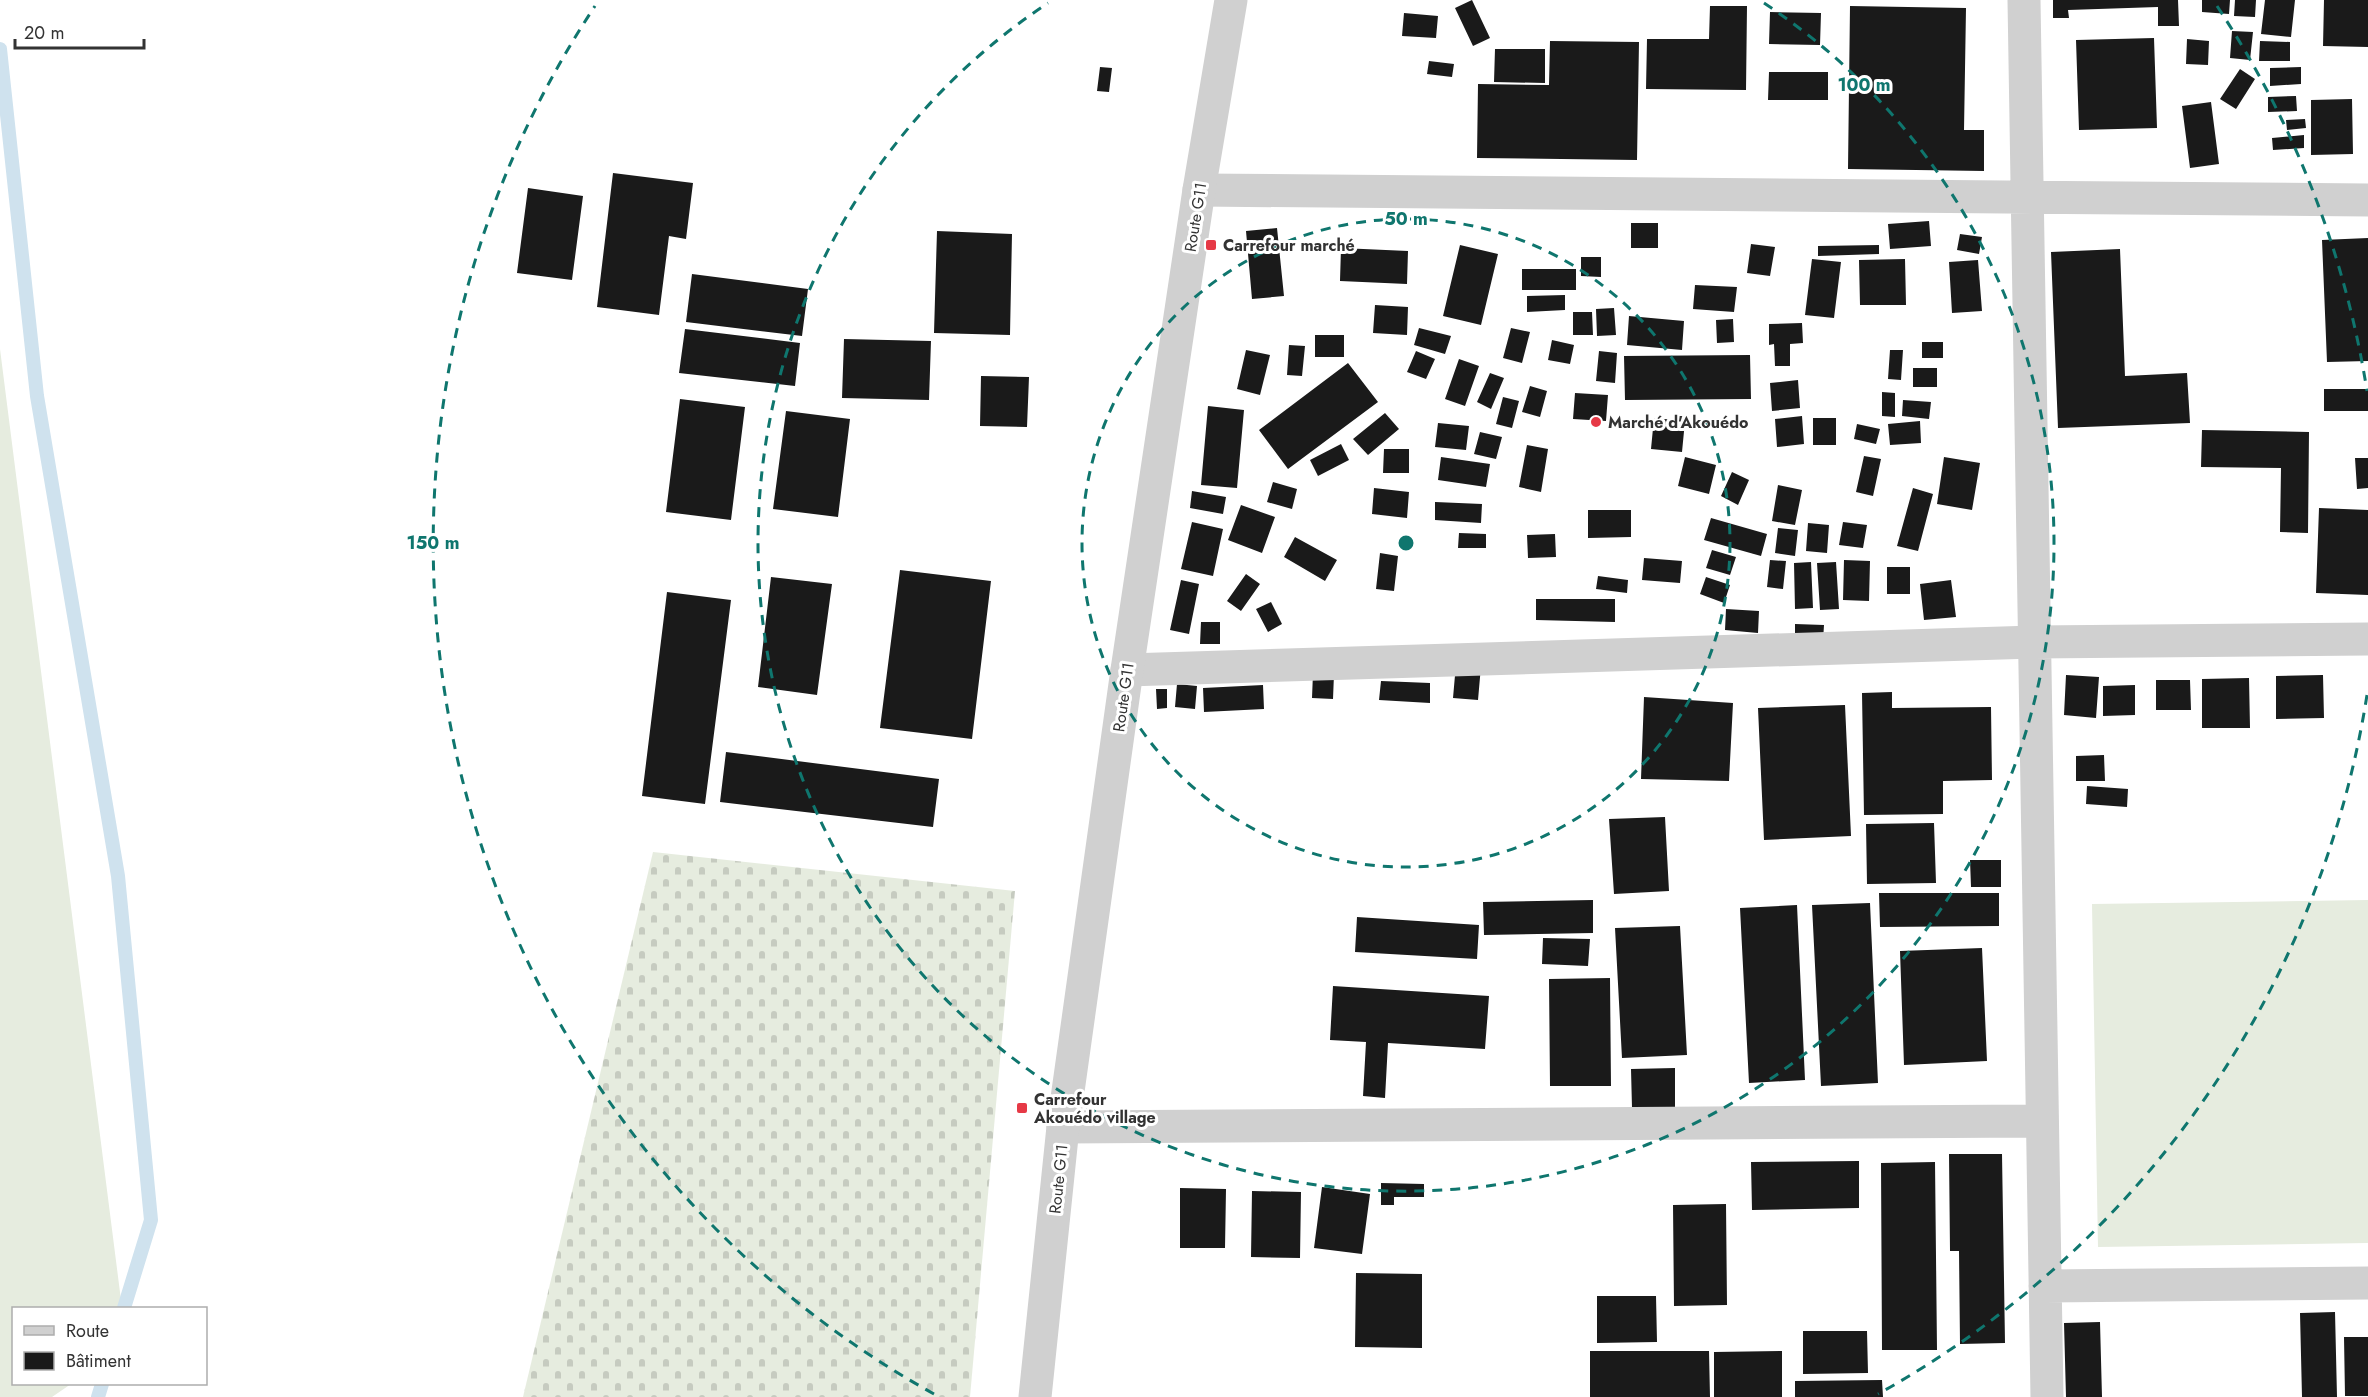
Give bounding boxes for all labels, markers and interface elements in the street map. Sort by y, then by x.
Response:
scale bar [15,12,144,50]
text: 20 m [24,20,64,46]
text: 100 m [1837,72,1891,98]
street label: Route G11 [1179,181,1212,253]
text: 50 m [1384,206,1428,232]
place label: Carrefour marché [1223,234,1355,257]
marker: Carrefour marché [1204,238,1218,252]
place label: Marché d'Akouédo [1608,411,1748,434]
marker: Marché d'Akouédo [1589,415,1603,429]
text: 150 m [407,530,459,556]
centre of rings [1396,533,1416,553]
street label: Route G11 [1107,661,1140,733]
place label: Carrefour Akouédo village [1033,1088,1156,1129]
marker: Carrefour Akouédo village [1015,1101,1029,1115]
street label: Route G11 [1043,1143,1074,1215]
legend [12,1307,207,1385]
text: Route [66,1318,109,1344]
text: Bâtiment [66,1348,132,1374]

